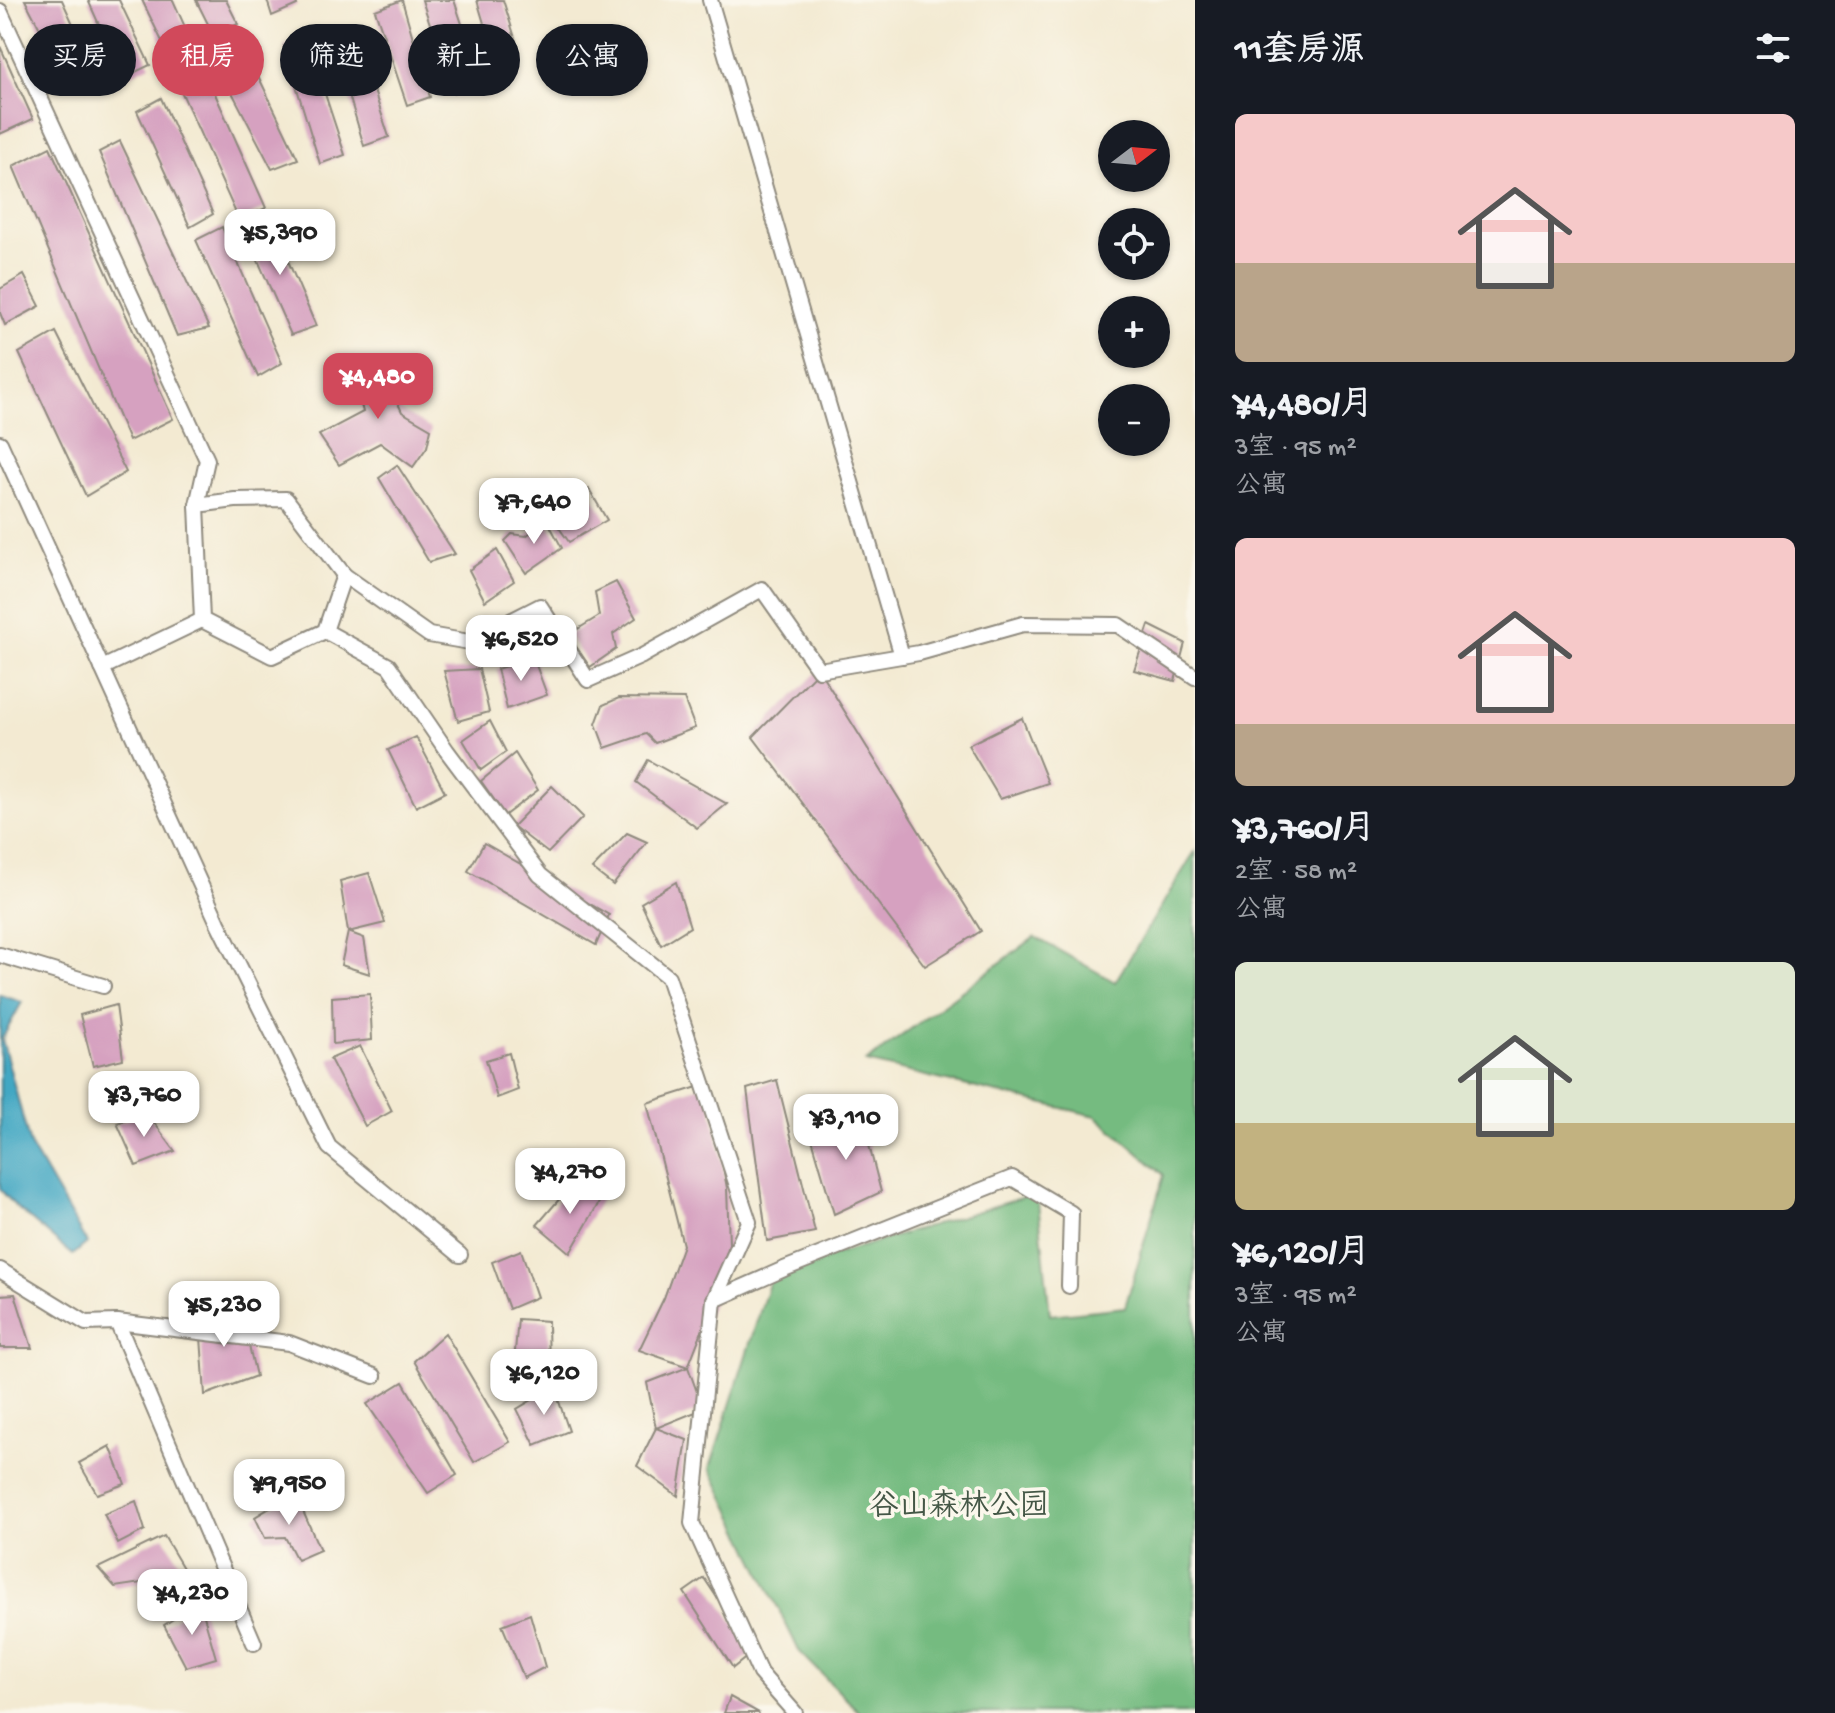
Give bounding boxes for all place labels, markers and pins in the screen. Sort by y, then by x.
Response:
pin: ¥5,390 [215,209,345,277]
pin: ¥4,480 [313,353,443,421]
pin: ¥7,640 [469,478,599,546]
pin: ¥6,520 [456,615,586,683]
pin: ¥3,760 [79,1071,209,1139]
pin: ¥3,110 [781,1094,911,1162]
pin: ¥4,270 [505,1148,635,1216]
pin: ¥5,230 [159,1281,289,1349]
pin: ¥6,120 [479,1349,609,1417]
pin: ¥9,950 [224,1459,354,1527]
pin: ¥4,230 [127,1569,257,1637]

